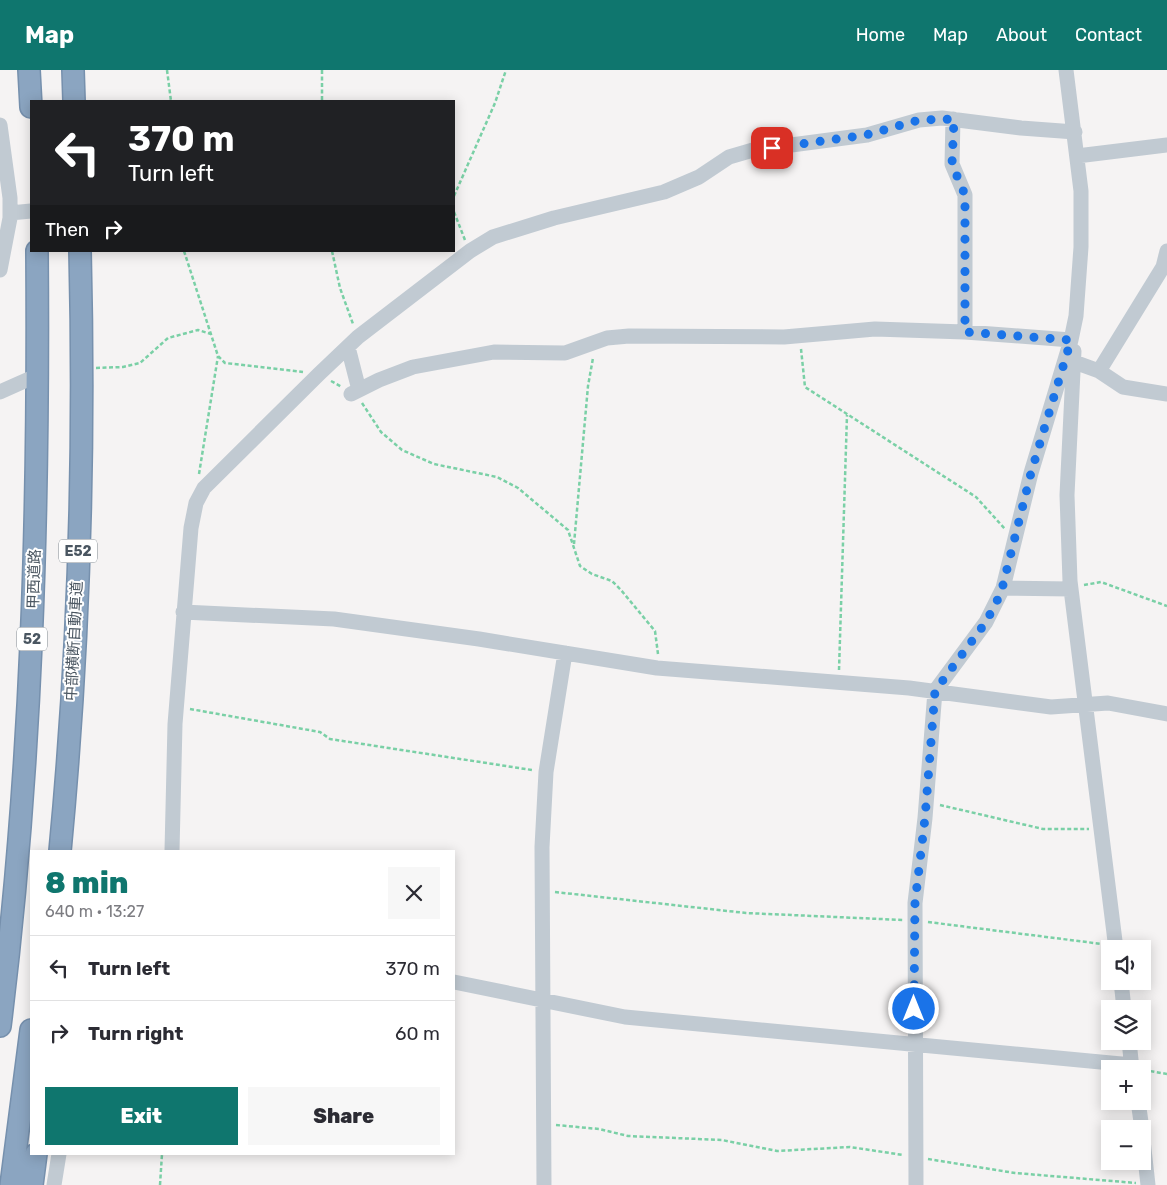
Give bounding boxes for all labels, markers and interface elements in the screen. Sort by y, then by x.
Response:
text: Map [25,21,74,49]
text: Home [856,24,905,46]
text: Map [933,24,968,46]
text: About [996,24,1047,46]
text: Contact [1075,24,1142,46]
text: 370 m [128,118,234,160]
icon: left [45,120,110,185]
pin [751,127,793,169]
icon: arrive [758,134,786,162]
text: Turn left [128,160,214,187]
icon: right [99,215,127,243]
text: Then [45,218,89,241]
road number: E52 [59,540,97,562]
street label: 甲西道路 [24,549,44,609]
street label: 中部横断自動車道 [62,581,86,701]
road number: 52 [17,628,47,650]
text: 8 min [45,865,129,901]
button: close [388,867,440,919]
text: 640 m · 13:27 [45,902,144,921]
map controls [1101,940,1151,1170]
button: sound [1101,940,1151,990]
icon: left [45,954,73,982]
text: Turn left [88,957,170,980]
text: 370 m [385,957,440,980]
position arrow [887,982,939,1034]
button: layers [1101,1000,1151,1050]
icon: right [45,1019,73,1047]
text: Turn right [88,1022,183,1045]
text: 60 m [395,1022,440,1045]
button: + [1101,1060,1151,1110]
button: Exit [45,1087,238,1145]
button: Share [248,1087,440,1145]
button: − [1101,1120,1151,1170]

